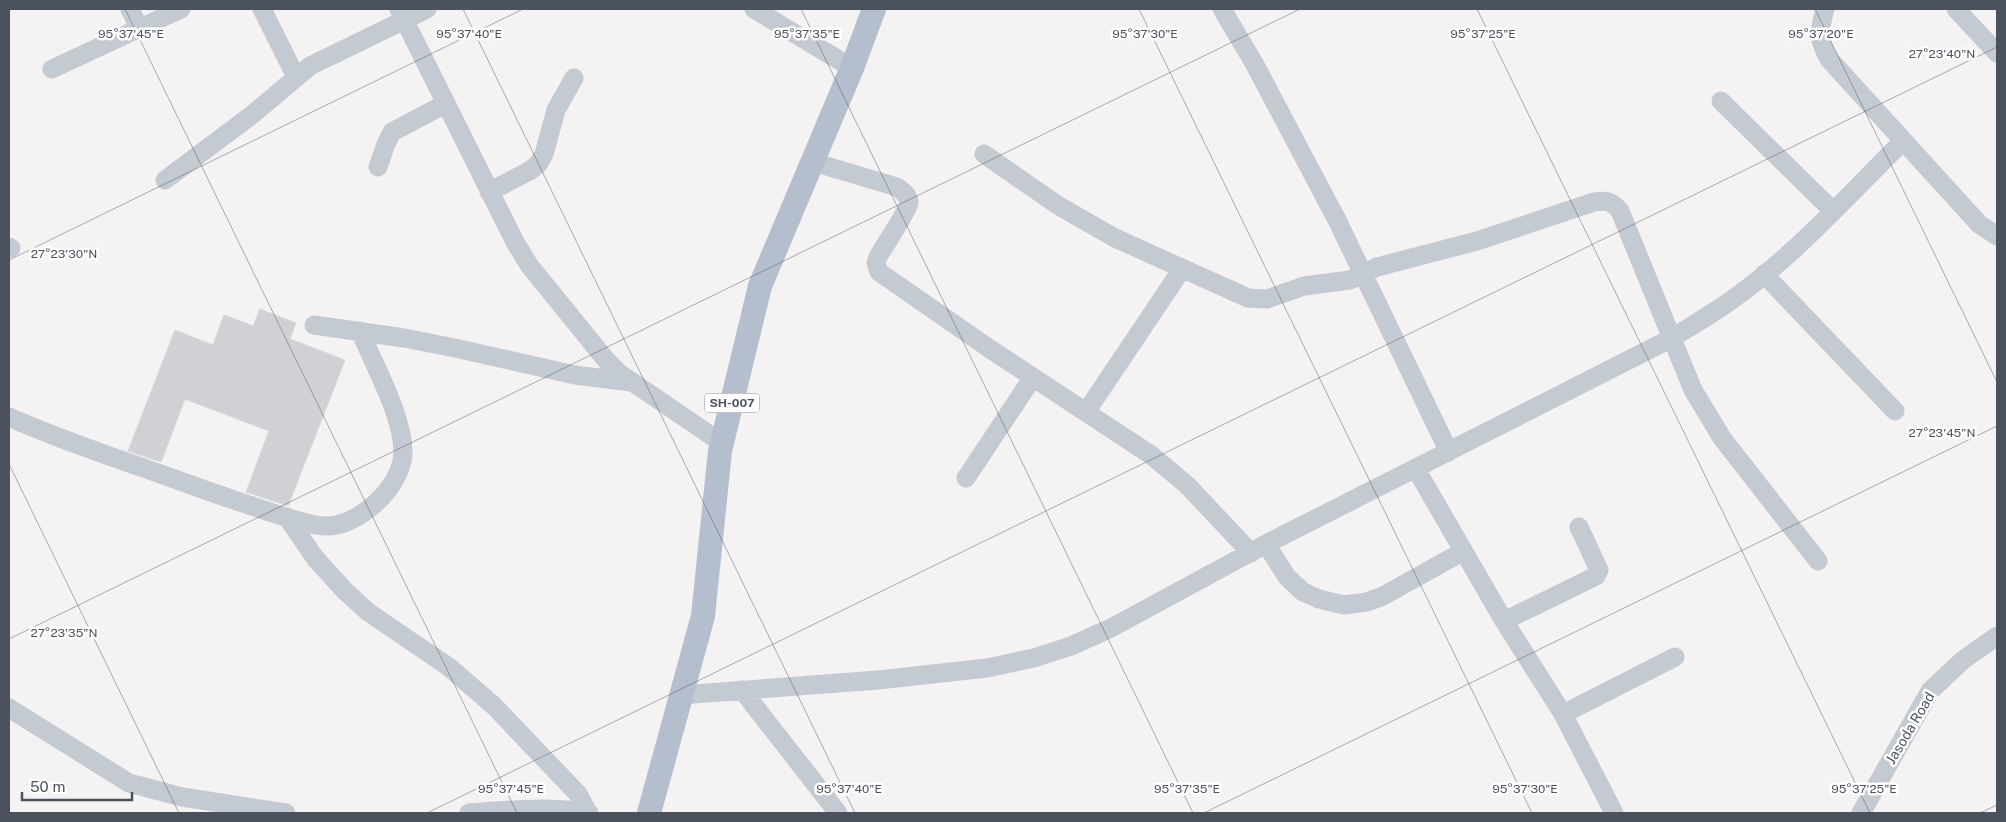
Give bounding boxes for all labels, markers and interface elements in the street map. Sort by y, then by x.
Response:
text: 95°37'45"E [98,27,164,41]
text: 95°37'40"E [436,27,502,41]
text: 95°37'35"E [774,27,840,41]
text: 95°37'30"E [1112,27,1178,41]
text: 95°37'25"E [1450,27,1516,41]
text: 95°37'20"E [1788,27,1854,41]
text: 27°23'40"N [1909,47,1975,61]
text: 27°23'30"N [31,247,97,261]
road number: SH-007 [704,393,760,412]
text: 27°23'45"N [1909,426,1975,440]
text: 27°23'35"N [30,626,98,640]
street label: Jasoda Road [1882,689,1938,767]
scale bar [22,770,132,802]
text: 50 m [30,778,65,795]
text: 95°37'45"E [478,782,544,796]
text: 95°37'40"E [816,782,882,796]
text: 95°37'35"E [1154,782,1220,796]
text: 95°37'30"E [1492,782,1558,796]
text: 95°37'25"E [1831,782,1897,796]

